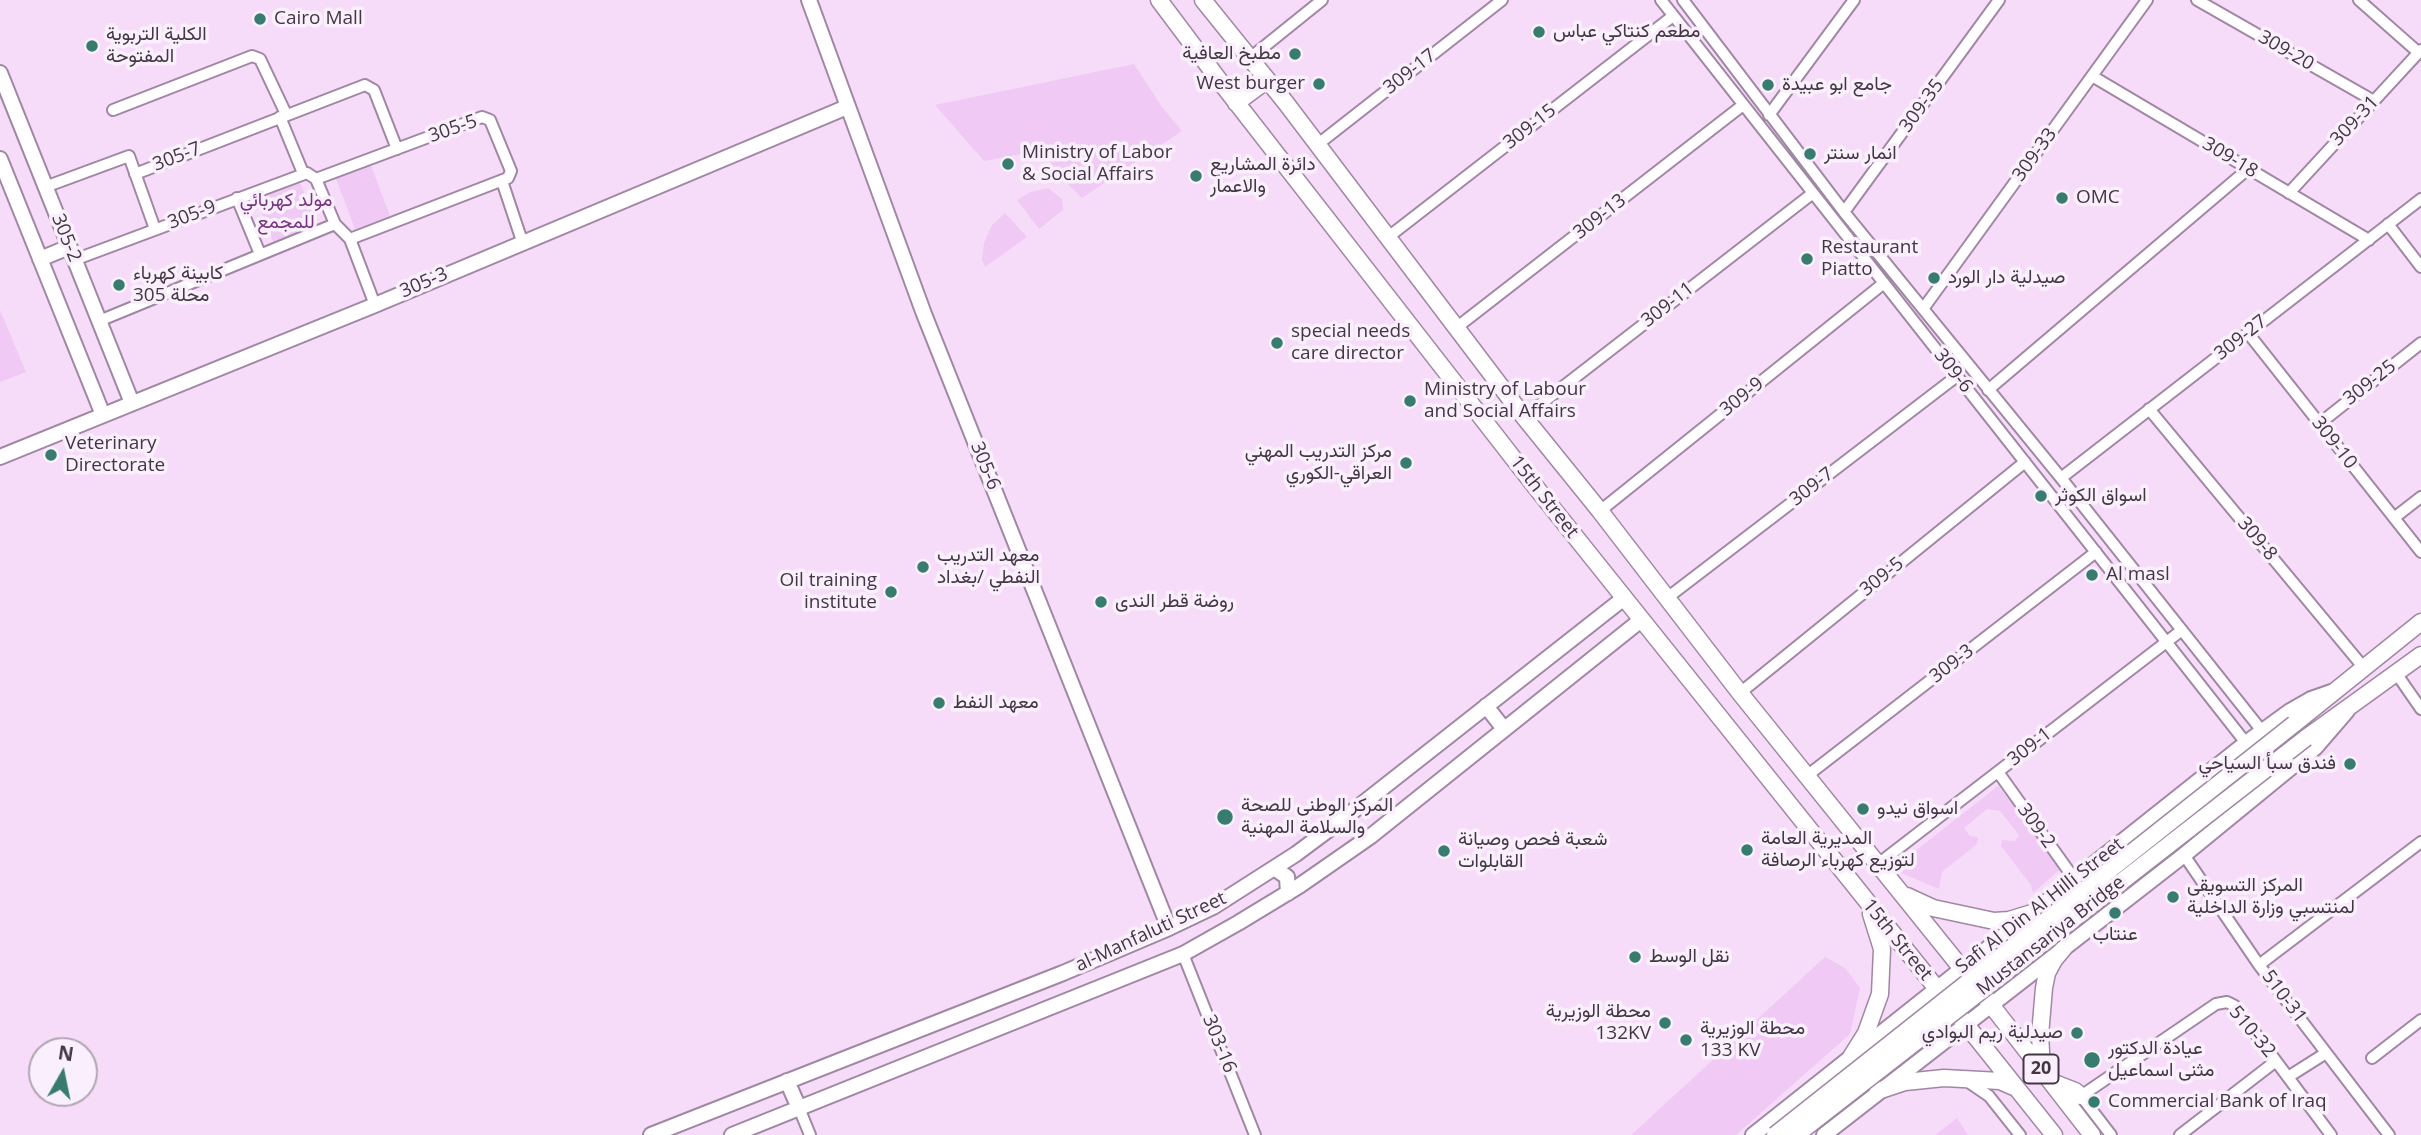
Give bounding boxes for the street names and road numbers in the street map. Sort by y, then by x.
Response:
street label: 309-20 [2254,26,2318,76]
street label: 309-17 [1379,44,1441,100]
street label: 309-35 [1895,75,1949,137]
street label: 309-31 [2326,91,2384,151]
street label: 309-15 [1499,99,1561,155]
street label: 305-5 [426,110,480,148]
street label: 309-33 [2008,124,2062,186]
street label: 309-18 [2198,133,2262,183]
street label: 305-7 [150,137,204,177]
street label: 309-13 [1569,189,1631,245]
street label: 305-9 [165,195,219,235]
street label: 305-2 [46,211,86,265]
street label: 305-3 [397,263,451,303]
street label: 309-11 [1637,277,1699,333]
street label: 309-27 [2210,310,2272,366]
street label: 309-6 [1929,344,1977,398]
street label: 309-25 [2339,355,2401,411]
street label: 309-9 [1716,373,1768,421]
street label: 309-10 [2306,412,2362,474]
street label: 305-6 [965,439,1005,493]
street label: 15th Street [1505,451,1583,543]
street label: 309-7 [1785,463,1839,511]
street label: 309-8 [2232,513,2282,565]
street label: 309-5 [1856,553,1908,601]
street label: 309-3 [1925,640,1979,688]
street label: 309-1 [2003,723,2057,771]
street label: 309-2 [2012,799,2060,853]
street label: Safi Al Din Al Hilli Street [1951,833,2129,979]
street label: Mustansariya Bridge [1973,871,2129,1001]
street label: al-Manfaluti Street [1072,887,1230,977]
street label: 15th Street [1857,895,1937,985]
street label: 510-31 [2257,966,2311,1028]
street label: 510-32 [2224,1002,2280,1062]
street label: 303-16 [1197,1012,1241,1076]
road number: 20 [2024,1054,2058,1084]

